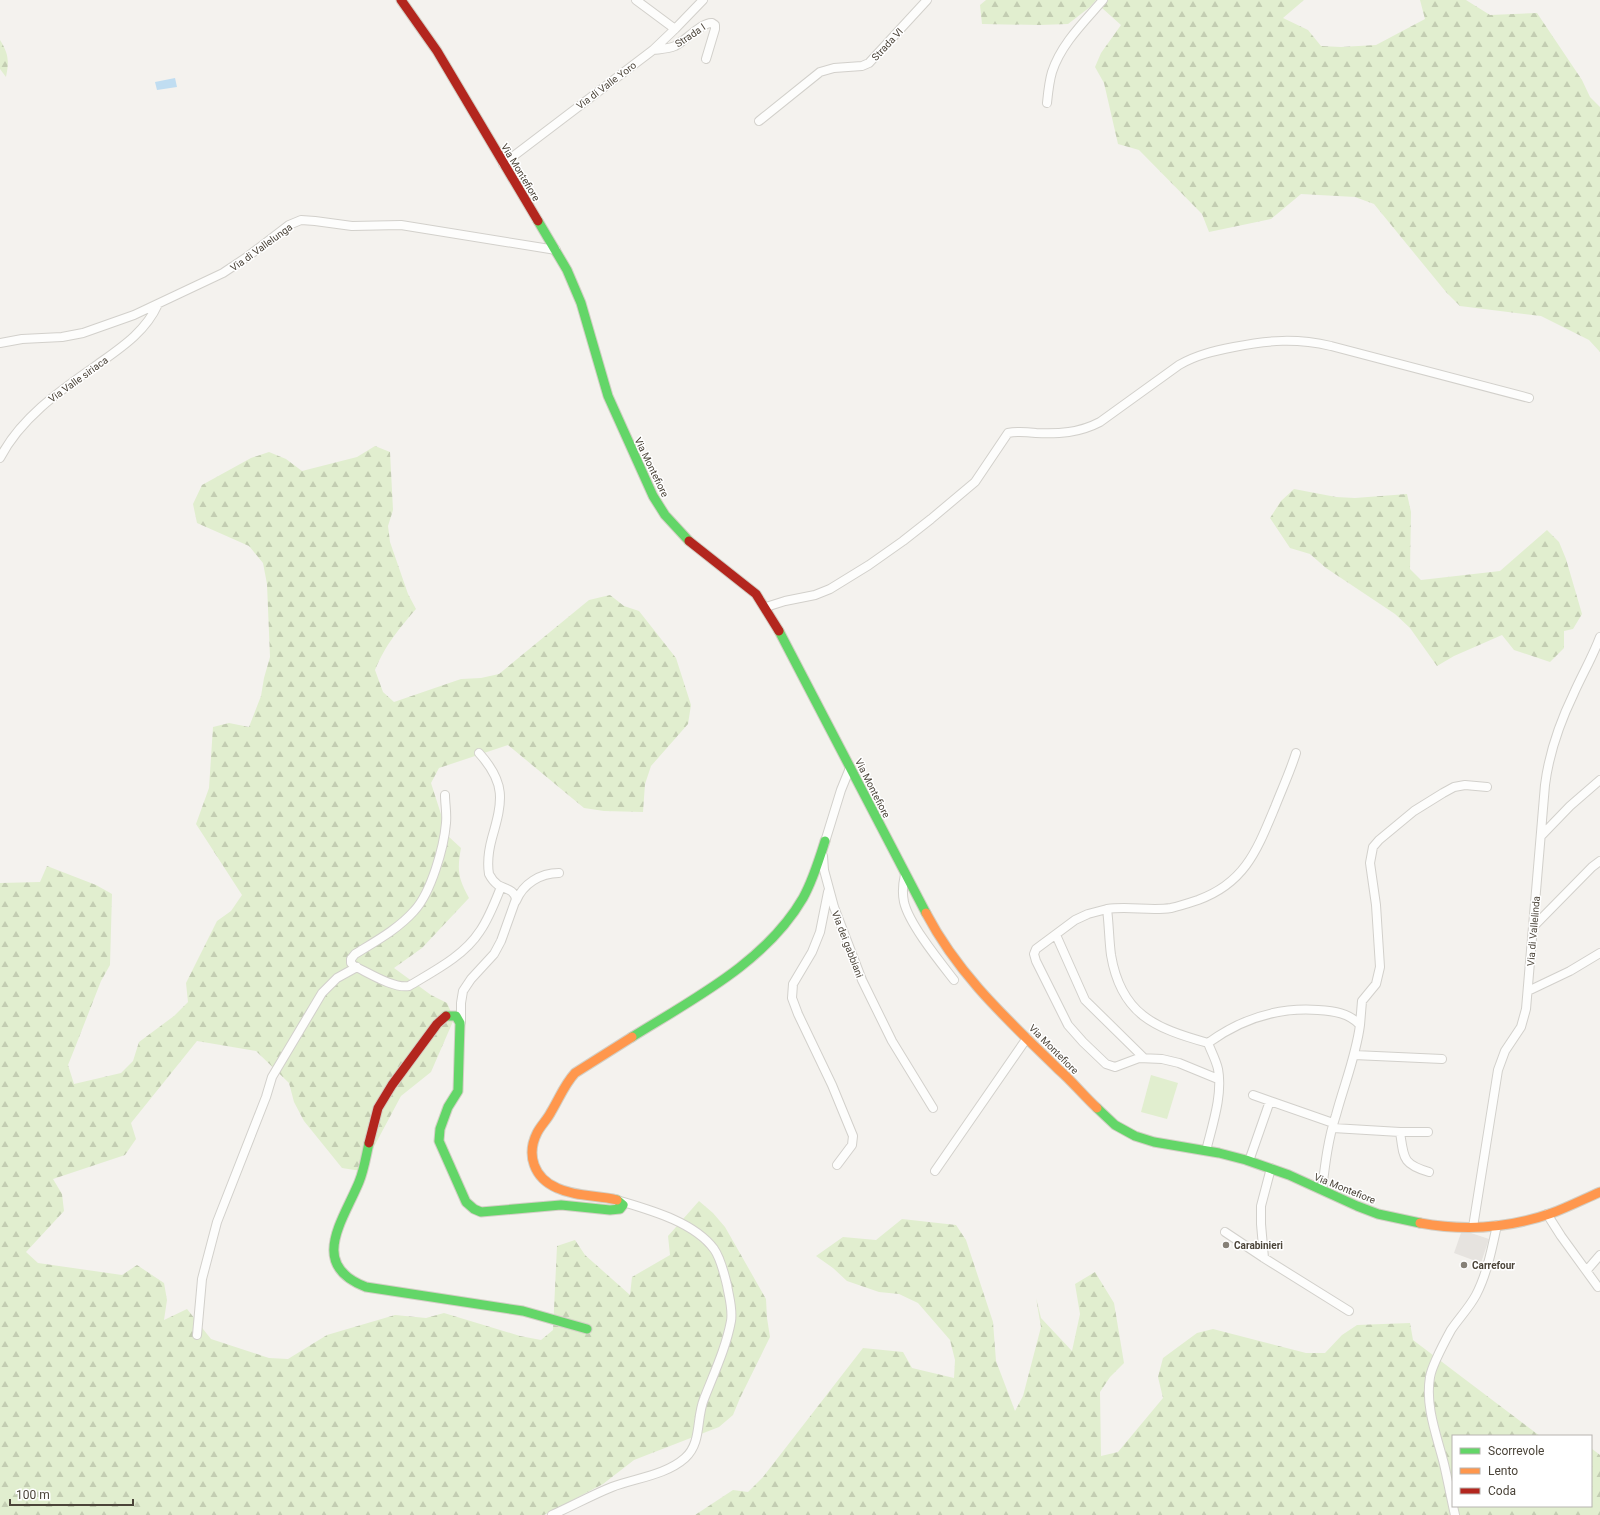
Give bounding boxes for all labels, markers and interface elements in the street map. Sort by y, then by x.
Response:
street label: Strada I [673,21,708,50]
street label: Strada VI [870,26,905,63]
street label: Via di Valle Yoro [574,59,639,111]
street label: Via Montefiore [499,142,542,203]
street label: Via di Vallelunga [228,221,294,273]
street label: Via Valle siriaca [47,354,110,405]
street label: Via Montefiore [632,436,671,499]
street label: Via Montefiore [853,757,892,820]
street label: Via di Vallelinda [1525,895,1542,967]
street label: Via dei gabbiani [830,909,865,979]
street label: Via Montefiore [1027,1022,1081,1076]
street label: Via Montefiore [1313,1171,1377,1206]
marker: Carabinieri [1221,1240,1231,1250]
place label: Carabinieri [1234,1240,1283,1251]
marker: Carrefour [1459,1260,1469,1270]
place label: Carrefour [1472,1260,1515,1271]
legend [1452,1435,1592,1507]
text: Scorrevole [1488,1444,1544,1458]
text: Lento [1488,1464,1518,1478]
scale bar [10,1481,133,1507]
text: Coda [1488,1484,1516,1498]
text: 100 m [16,1488,50,1502]

